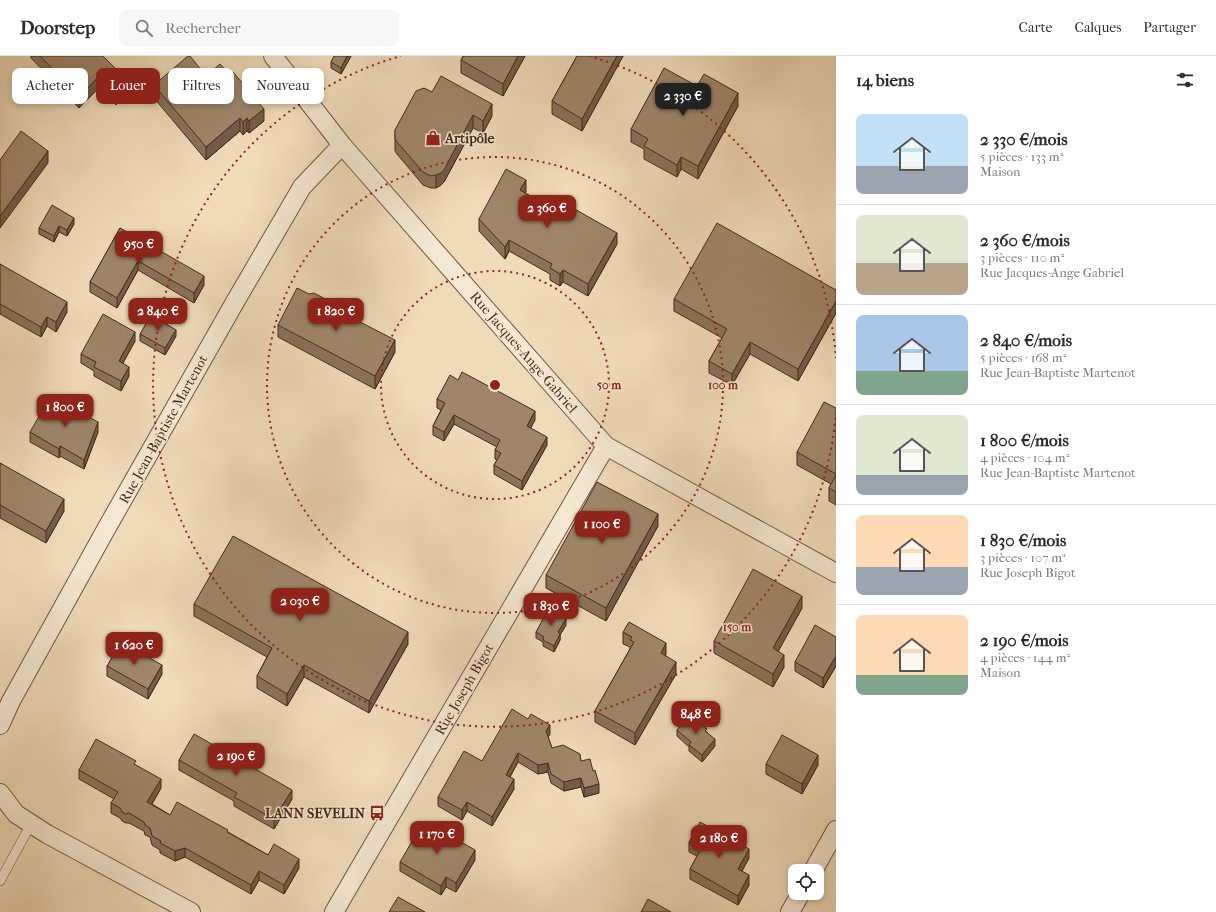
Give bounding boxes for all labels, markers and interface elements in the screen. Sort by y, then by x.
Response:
search box [119,10,399,46]
text: Doorstep [20,17,95,39]
icon: search [133,17,155,39]
text: Rechercher [165,19,241,37]
text: Carte [1019,19,1052,36]
text: Calques [1074,19,1121,36]
text: Partager [1143,19,1196,36]
chip: Acheter [12,68,88,104]
chip: Louer [96,68,160,104]
chip: Filtres [168,68,234,104]
chip: Nouveau [242,68,324,104]
icon: filters [1174,69,1196,91]
text: 14 biens [856,70,914,90]
pin: 2 330 € [646,83,720,117]
text: 2 330 € [664,88,702,103]
shop icon: Artipôle [424,129,442,147]
text: 2 330 €/mois [980,129,1067,149]
place label: Artipôle [444,130,495,147]
icon: home [888,130,936,178]
text: 5 pièces · 133 m² [980,149,1063,164]
text: Maison [980,164,1021,179]
pin: 2 360 € [510,195,584,229]
text: 2 360 € [527,200,567,215]
text: 2 360 €/mois [980,230,1070,250]
pin: 950 € [111,231,167,265]
icon: home [888,231,936,279]
text: 950 € [124,236,154,251]
text: 3 pièces · 110 m² [980,250,1064,265]
text: Rue Jacques-Ange Gabriel [980,265,1124,280]
street label: Rue Jacques-Ange Gabriel [466,288,581,417]
pin: 2 840 € [121,298,195,332]
pin: 1 820 € [299,298,373,332]
text: 2 840 € [137,303,179,318]
text: 1 820 € [317,303,355,318]
text: 2 840 €/mois [980,330,1072,350]
icon: home [888,331,936,379]
text: 5 pièces · 168 m² [980,350,1066,365]
street label: Rue Jean-Baptiste Martenot [115,352,211,507]
text: Rue Jean-Baptiste Martenot [980,365,1136,380]
centre of rings [488,378,502,392]
text: 50 m [597,378,622,392]
text: 100 m [708,378,739,392]
pin: 1 800 € [28,394,102,428]
text: 1 800 € [46,399,84,414]
text: 1 800 €/mois [980,430,1069,450]
icon: home [888,431,936,479]
text: 4 pièces · 104 m² [980,450,1069,465]
text: Rue Jean-Baptiste Martenot [980,465,1136,480]
pin: 1 100 € [565,511,639,545]
text: 1 100 € [584,516,620,531]
text: 1 830 €/mois [980,530,1066,550]
icon: home [888,531,936,579]
text: 3 pièces · 107 m² [980,550,1066,565]
text: Rue Joseph Bigot [980,565,1076,580]
pin: 2 030 € [263,588,337,622]
text: 2 030 € [280,593,320,608]
pin: 1 830 € [514,593,588,627]
text: 1 830 € [533,598,569,613]
text: 150 m [723,620,752,634]
text: 2 190 €/mois [980,630,1069,650]
icon: home [888,631,936,679]
pin: 1 620 € [97,632,171,666]
text: 1 620 € [115,637,153,652]
street label: Rue Joseph Bigot [431,640,498,738]
text: 4 pièces · 144 m² [980,650,1070,665]
text: Maison [980,665,1021,680]
pin: 848 € [668,701,724,735]
text: 848 € [680,706,712,721]
pin: 2 190 € [199,743,273,777]
text: 2 190 € [217,748,255,763]
bus stop icon: LANN SEVELIN [368,804,386,822]
place label: LANN SEVELIN [265,805,365,822]
pin: 1 170 € [400,821,474,855]
pin: 2 180 € [682,825,756,859]
text: 1 170 € [419,826,455,841]
text: 2 180 € [700,830,738,845]
map controls [788,864,824,900]
button: locate [788,864,824,900]

